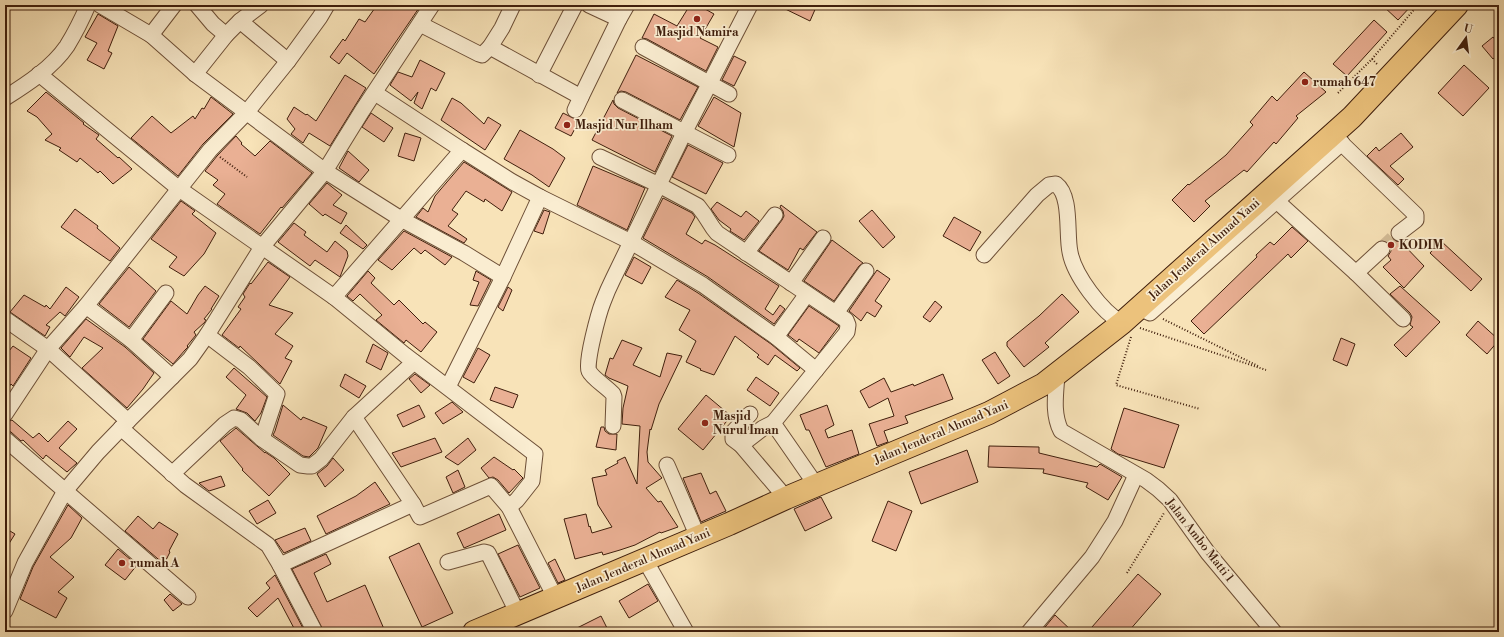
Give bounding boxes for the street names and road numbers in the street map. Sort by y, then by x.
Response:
street label: Jalan Jenderal Ahmad Yani [1145,195,1263,304]
street label: Jalan Jenderal Ahmad Yani [871,397,1011,468]
street label: Jalan Ambo Matti 1 [1162,495,1237,586]
street label: Jalan Jenderal Ahmad Yani [573,525,713,596]

